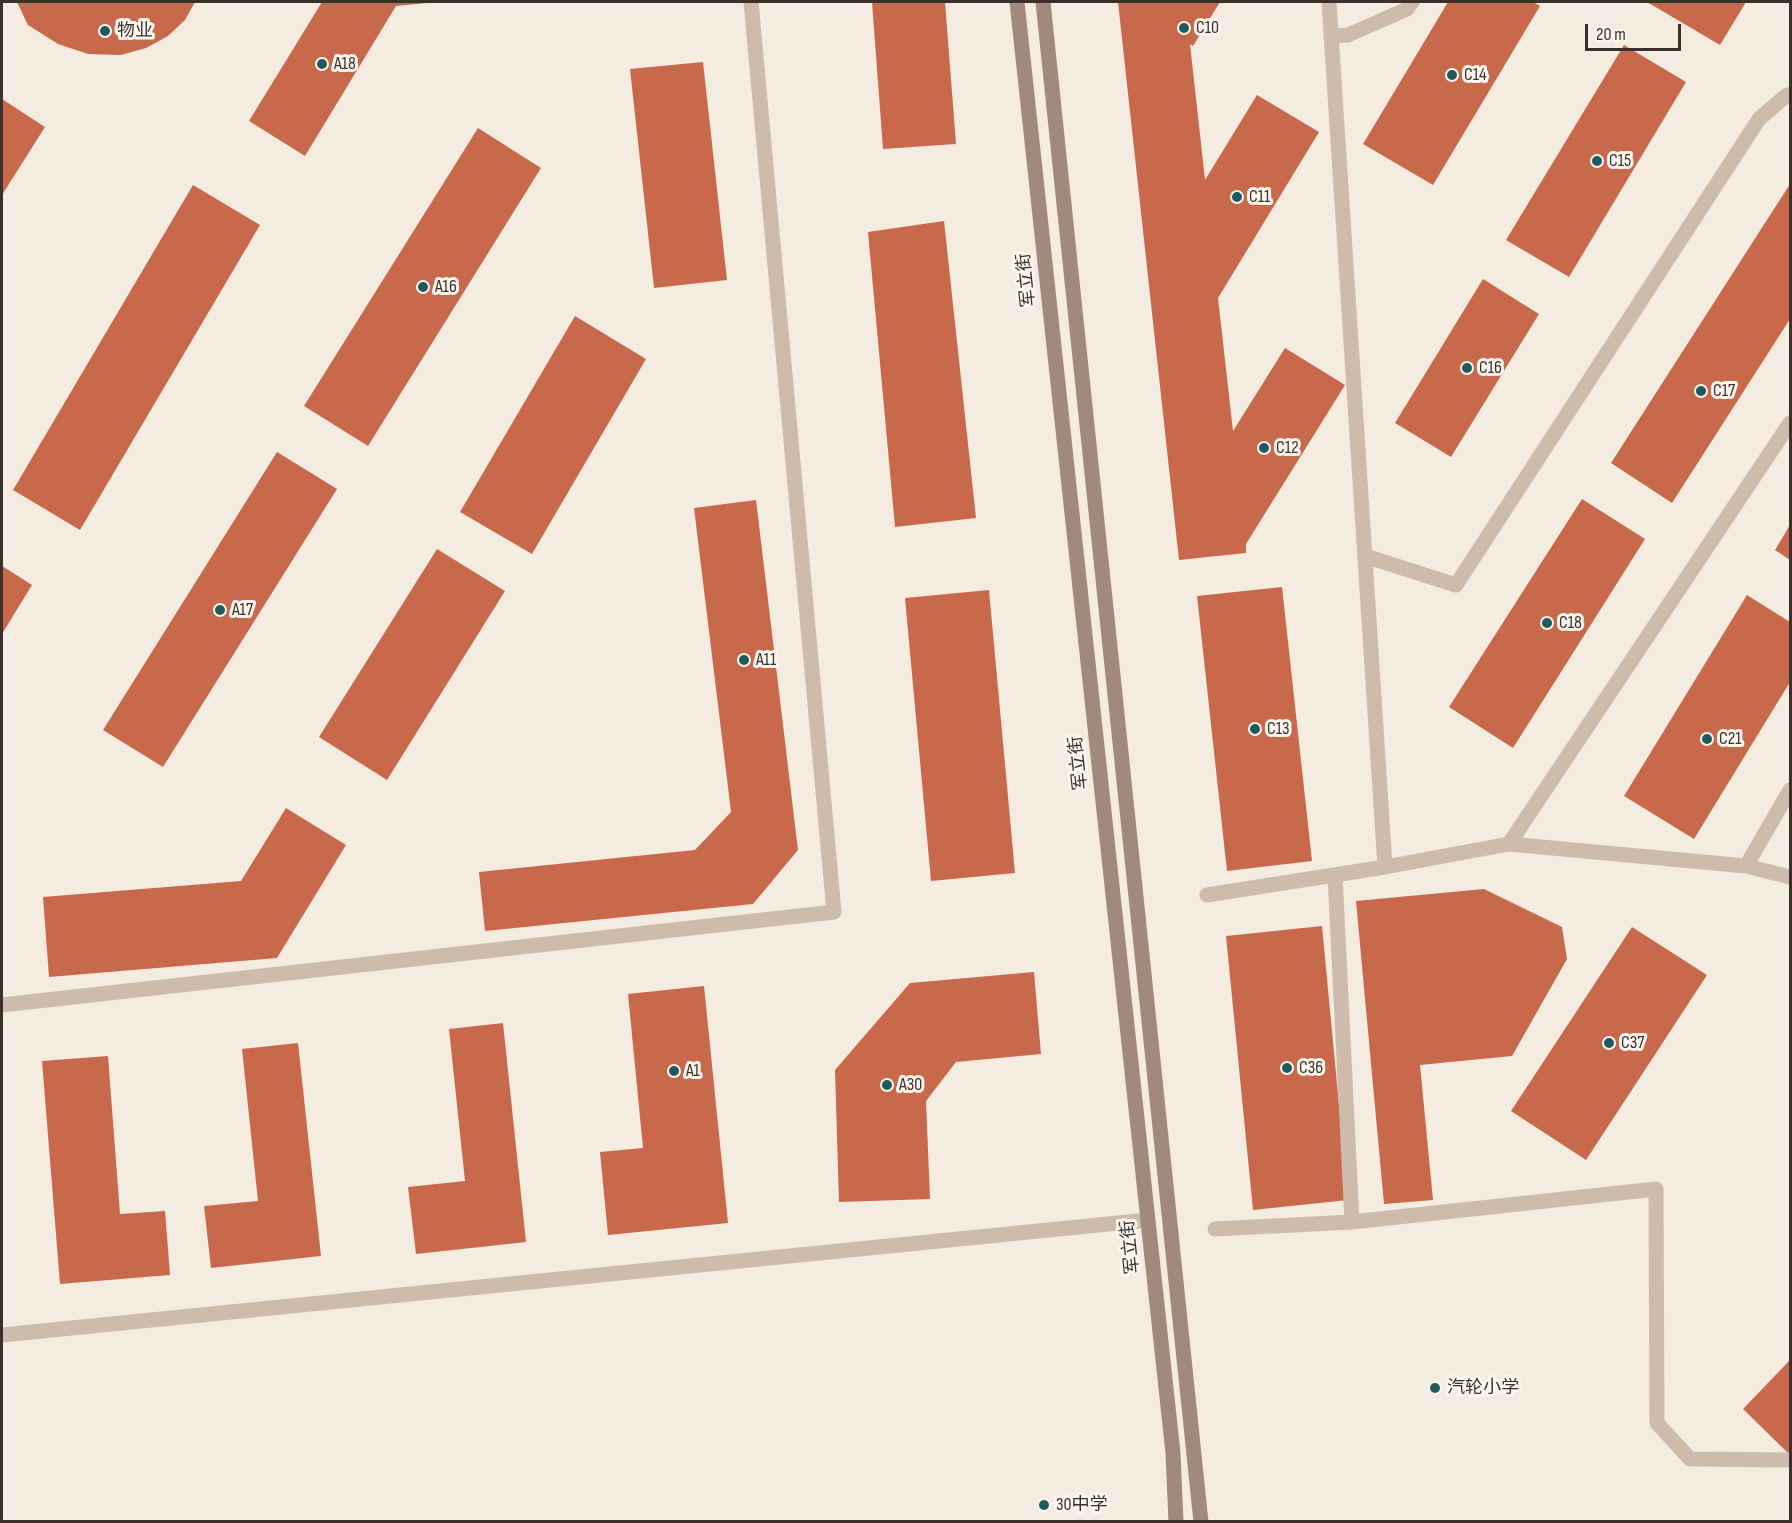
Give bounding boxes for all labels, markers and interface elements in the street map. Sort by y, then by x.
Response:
scale bar [1588,12,1684,50]
place label: C10 [1196,17,1219,39]
place label: 物业 [117,20,153,42]
marker: C10 [1177,21,1191,35]
marker: 物业 [98,24,112,38]
text: 20 m [1596,24,1626,45]
place label: A18 [334,53,356,75]
marker: A18 [315,57,329,71]
place label: C14 [1464,64,1487,86]
marker: C14 [1445,68,1459,82]
place label: C15 [1609,150,1631,172]
marker: C15 [1590,154,1604,168]
place label: C11 [1249,186,1270,208]
marker: C11 [1230,190,1244,204]
street label: 军立街 [1013,252,1041,308]
place label: A16 [435,276,457,298]
marker: A16 [416,280,430,294]
place label: C16 [1479,357,1502,379]
marker: C16 [1460,361,1474,375]
place label: C17 [1713,380,1735,402]
marker: C17 [1694,384,1708,398]
place label: C12 [1276,437,1299,459]
marker: C12 [1257,441,1271,455]
place label: A17 [232,599,253,621]
marker: A17 [213,603,227,617]
place label: C18 [1559,612,1582,634]
marker: C18 [1540,616,1554,630]
place label: A11 [756,649,776,671]
marker: A11 [737,653,751,667]
place label: C13 [1267,718,1290,740]
marker: C13 [1248,722,1262,736]
place label: C21 [1719,728,1742,750]
marker: C21 [1700,732,1714,746]
street label: 军立街 [1065,735,1093,791]
place label: C37 [1621,1032,1644,1054]
marker: C37 [1602,1036,1616,1050]
place label: C36 [1299,1057,1323,1079]
place label: A1 [686,1060,700,1082]
marker: C36 [1280,1061,1294,1075]
marker: A1 [667,1064,681,1078]
place label: A30 [899,1074,922,1096]
marker: A30 [880,1078,894,1092]
street label: 军立街 [1117,1219,1145,1275]
place label: 汽轮小学 [1447,1377,1519,1399]
marker: 汽轮小学 [1428,1381,1442,1395]
place label: 30中学 [1056,1494,1108,1516]
marker: 30中学 [1037,1498,1051,1512]

